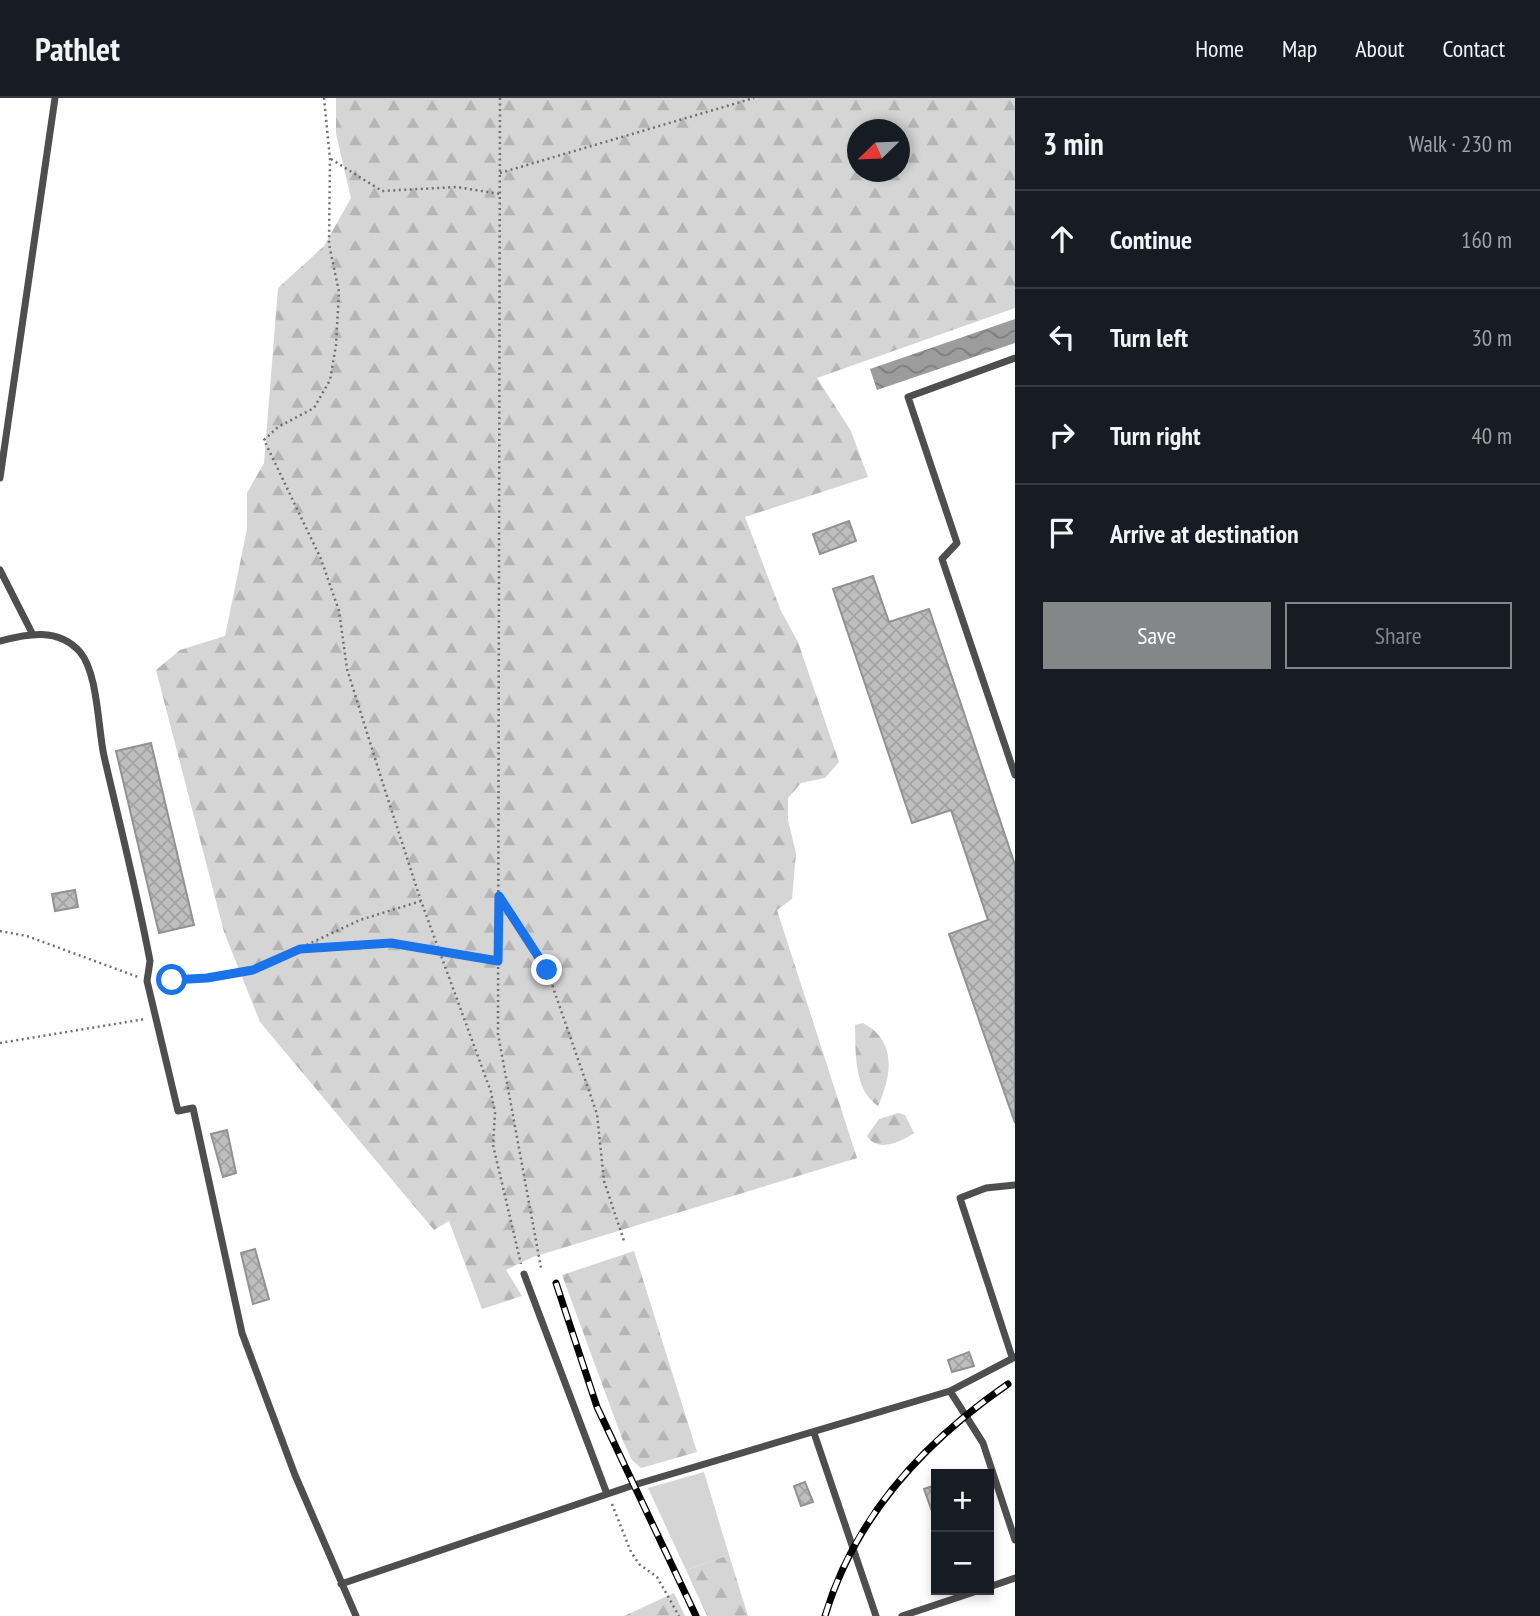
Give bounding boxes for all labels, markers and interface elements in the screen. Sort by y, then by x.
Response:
text: Pathlet [35,27,120,70]
text: Home [1195,33,1244,64]
text: Map [1282,33,1317,64]
text: About [1355,33,1404,64]
text: Contact [1442,33,1505,64]
north arrow [847,119,910,182]
text: 3 min [1043,124,1104,163]
text: Walk · 230 m [1409,129,1512,158]
icon: ahead [1043,220,1081,258]
text: Continue [1110,223,1192,256]
text: 160 m [1461,225,1512,254]
icon: left [1043,318,1081,356]
text: Turn left [1110,321,1188,354]
text: 30 m [1471,323,1512,352]
icon: right [1043,416,1081,454]
text: Turn right [1110,419,1201,452]
text: 40 m [1471,421,1512,450]
icon: arrive [1043,514,1081,552]
text: Arrive at destination [1110,517,1299,550]
button: Save [1043,602,1271,669]
button: Share [1285,602,1512,669]
route end [531,954,562,985]
route start [156,964,187,995]
map controls [931,1469,994,1595]
button: + [931,1469,994,1532]
button: − [931,1532,994,1595]

